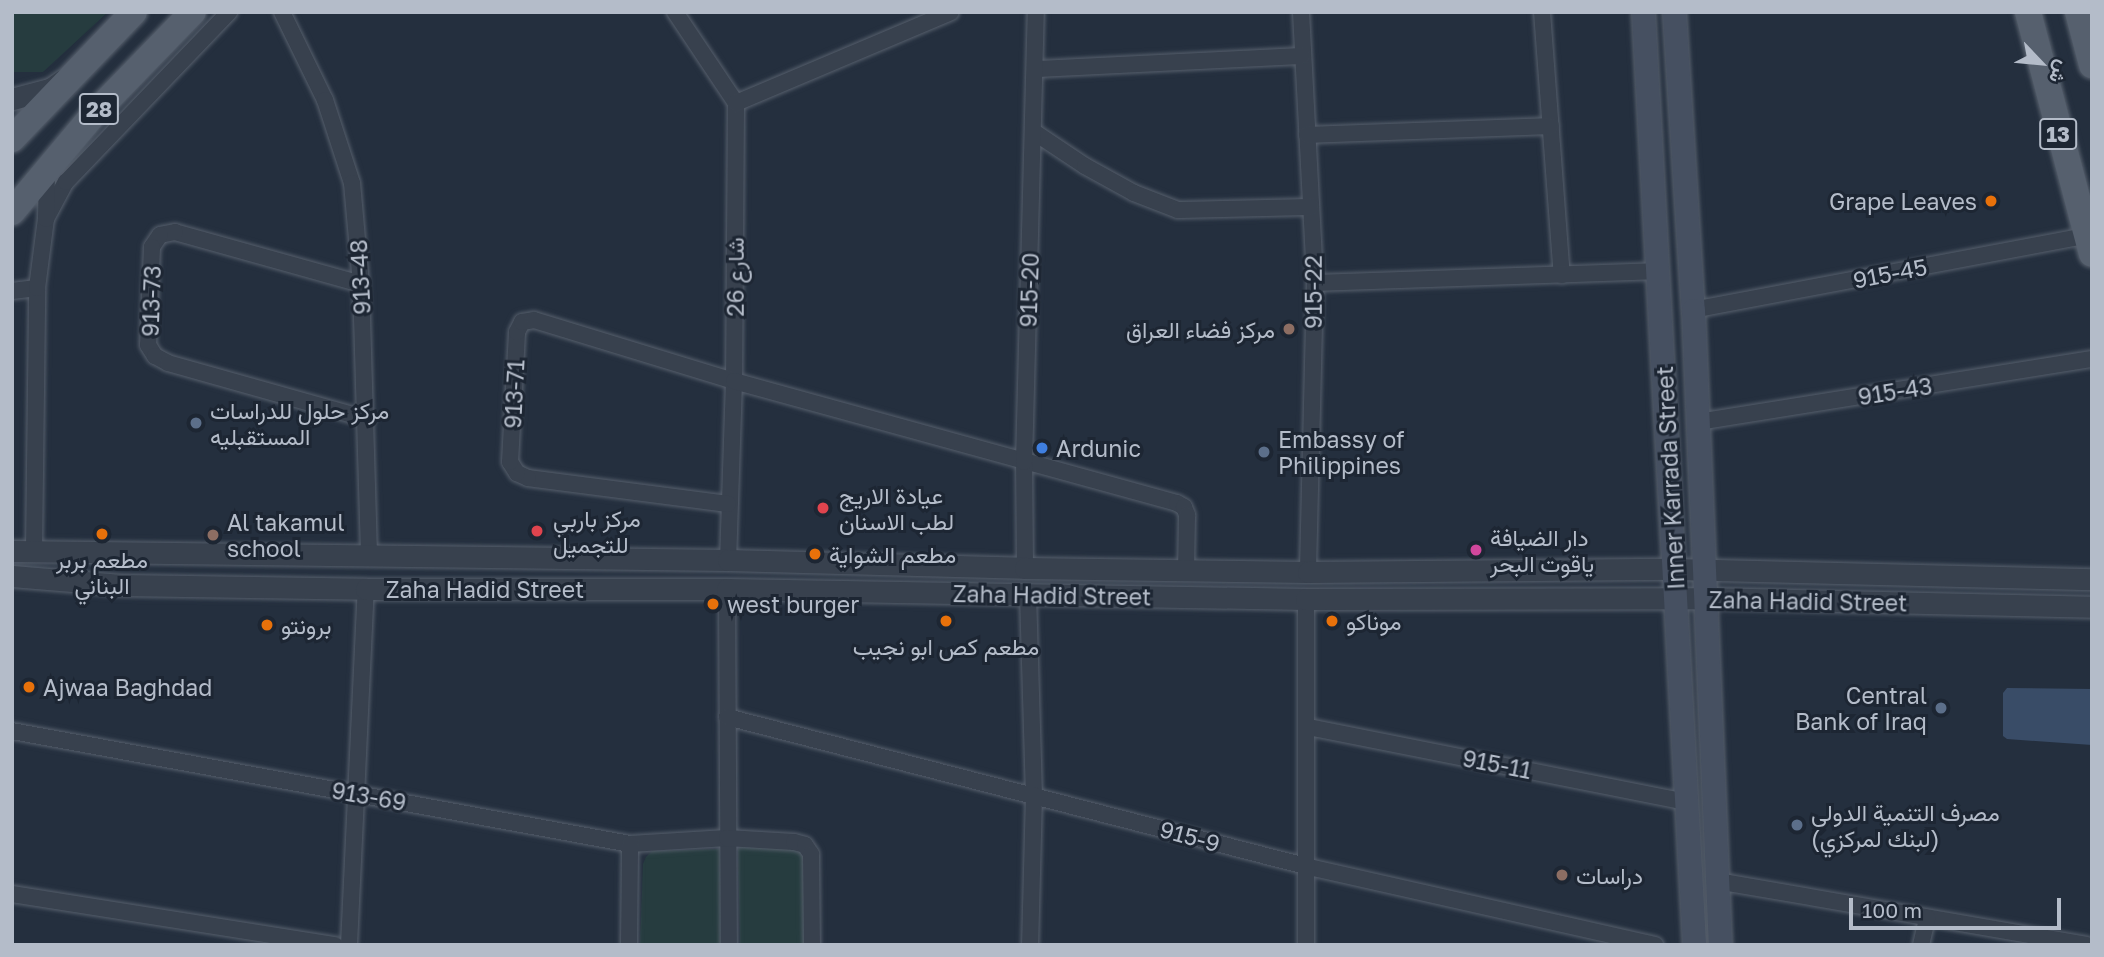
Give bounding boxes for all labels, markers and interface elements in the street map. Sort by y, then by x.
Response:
north arrow [2006,28,2076,98]
text: ش [2045,57,2076,88]
road number: 28 [78,92,120,126]
road number: 13 [2039,116,2077,152]
place label: Grape Leaves [1829,187,1977,215]
marker: Grape Leaves [1983,193,1999,209]
street label: شارع 26 [721,237,749,317]
street label: 913-48 [344,239,376,315]
street label: 915-20 [1014,252,1044,328]
street label: 915-45 [1851,252,1929,294]
street label: 915-22 [1299,255,1327,329]
street label: 913-73 [136,265,166,337]
place label: مركز فضاء العراق [1126,315,1275,343]
marker: مركز فضاء العراق [1281,321,1297,337]
street label: 913-71 [498,359,530,429]
street label: Inner Karrada Street [1650,365,1690,591]
street label: 915-43 [1856,372,1934,410]
place label: مركز حلول للدراسات المستقبليه [210,396,389,450]
marker: مركز حلول للدراسات المستقبليه [188,415,204,431]
place label: Embassy of Philippines [1278,425,1404,479]
place label: Ardunic [1056,434,1141,462]
marker: Ardunic [1034,440,1050,456]
marker: Embassy of Philippines [1256,444,1272,460]
place label: عيادة الاريج لطب الاسنان [839,481,954,535]
marker: عيادة الاريج لطب الاسنان [813,498,833,518]
place label: مركز باربي للتجميل [553,504,641,558]
place label: Al takamul school [227,508,345,562]
marker: مركز باربي للتجميل [527,521,547,541]
place label: دار الضيافة ياقوت البحر [1490,523,1594,577]
marker: مطعم بربر البناني [94,526,110,542]
marker: Al takamul school [205,527,221,543]
place label: مطعم الشواية [829,540,956,568]
marker: دار الضيافة ياقوت البحر [1468,542,1484,558]
place label: مطعم بربر البناني [56,545,148,599]
marker: مطعم الشواية [807,546,823,562]
street label: Zaha Hadid Street [386,575,584,603]
street label: Zaha Hadid Street [953,579,1151,611]
street label: Zaha Hadid Street [1709,585,1907,617]
place label: west burger [727,590,859,618]
marker: west burger [705,596,721,612]
place label: موناكو [1346,607,1402,635]
place label: برونتو [281,611,332,639]
marker: مطعم كص ابو نجيب [938,613,954,629]
marker: موناكو [1324,613,1340,629]
marker: برونتو [259,617,275,633]
place label: مطعم كص ابو نجيب [853,632,1039,660]
place label: Ajwaa Baghdad [43,673,212,701]
marker: Ajwaa Baghdad [21,679,37,695]
place label: Central Bank of Iraq [1795,681,1927,735]
marker: Central Bank of Iraq [1933,700,1949,716]
street label: 915-11 [1460,744,1534,784]
street label: 913-69 [330,776,408,816]
place label: مصرف التنمية الدولي (لبنك لمركزي) [1811,798,2000,852]
street label: 915-9 [1157,815,1223,857]
marker: مصرف التنمية الدولي (لبنك لمركزي) [1789,817,1805,833]
place label: دراسات [1576,861,1643,889]
marker: دراسات [1554,867,1570,883]
scale bar [1852,884,2064,928]
text: 100 m [1862,897,1922,923]

